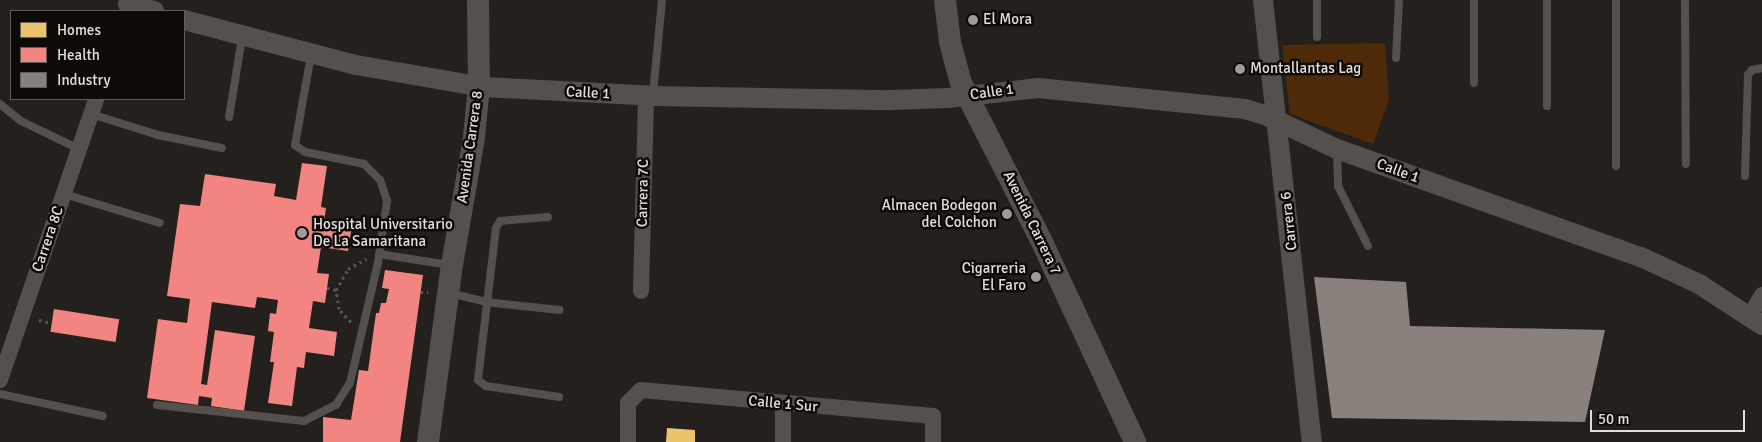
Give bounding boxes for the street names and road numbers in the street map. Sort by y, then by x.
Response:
street label: Calle 1 [969,80,1015,104]
street label: Calle 1 [566,83,610,103]
street label: Avenida Carrera 8 [453,90,487,204]
street label: Calle 1 [1374,155,1422,187]
street label: Carrera 7C [633,159,653,227]
street label: Avenida Carrera 7 [999,168,1065,278]
street label: Carrera 6 [1277,191,1301,251]
street label: Carrera 8C [28,204,68,274]
street label: Calle 1 Sur [748,392,818,416]

